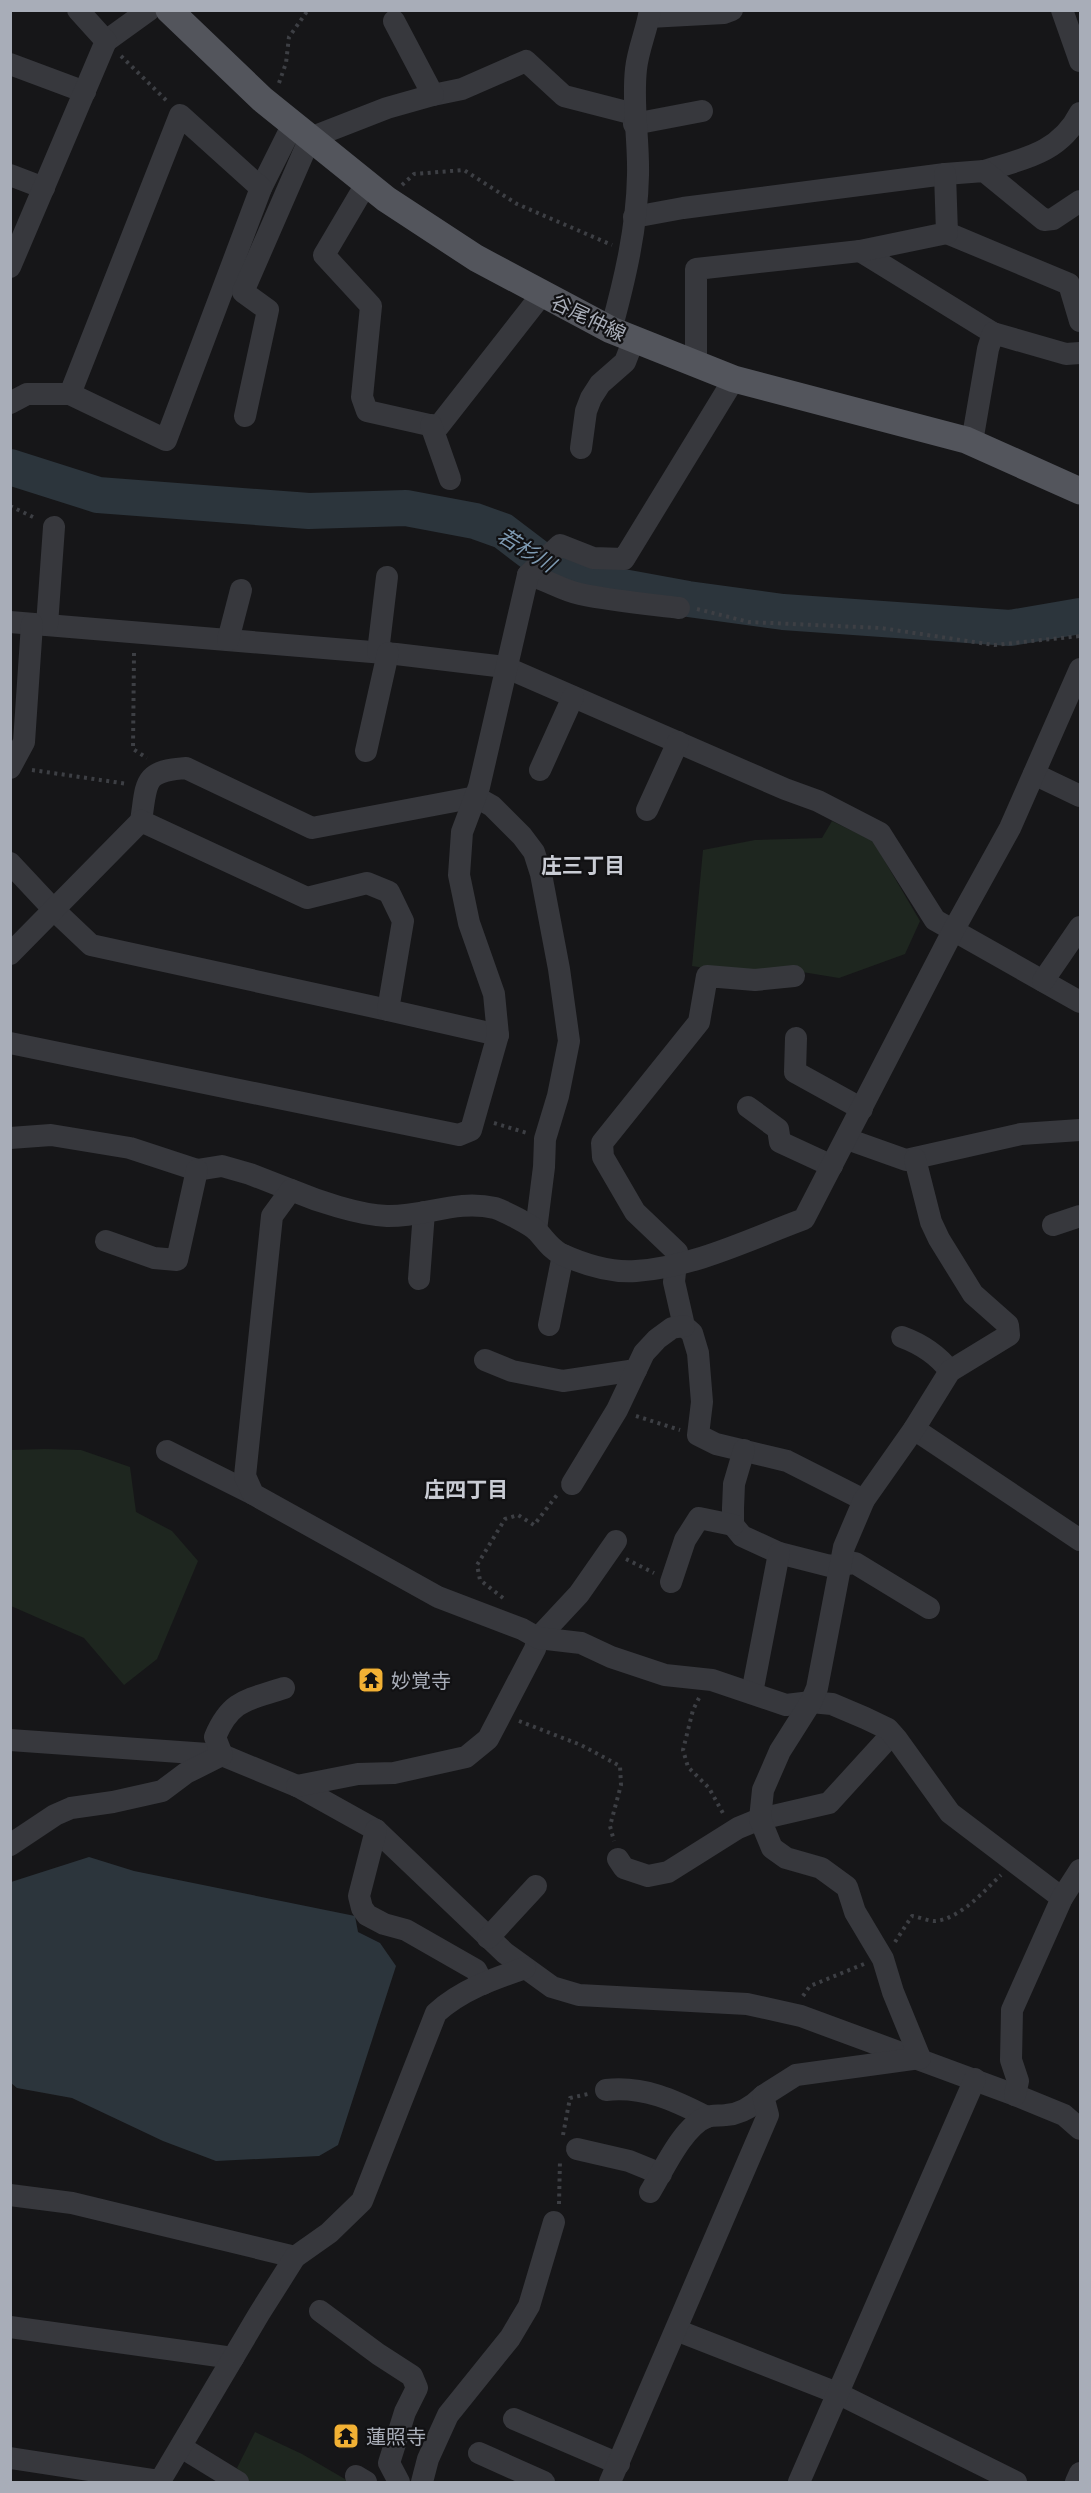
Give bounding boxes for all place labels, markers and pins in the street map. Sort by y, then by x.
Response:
temple icon: 妙覚寺 [356,1665,386,1695]
place label: 妙覚寺 [391,1668,451,1692]
temple icon: 蓮照寺 [331,2421,361,2451]
place label: 蓮照寺 [366,2424,426,2448]

